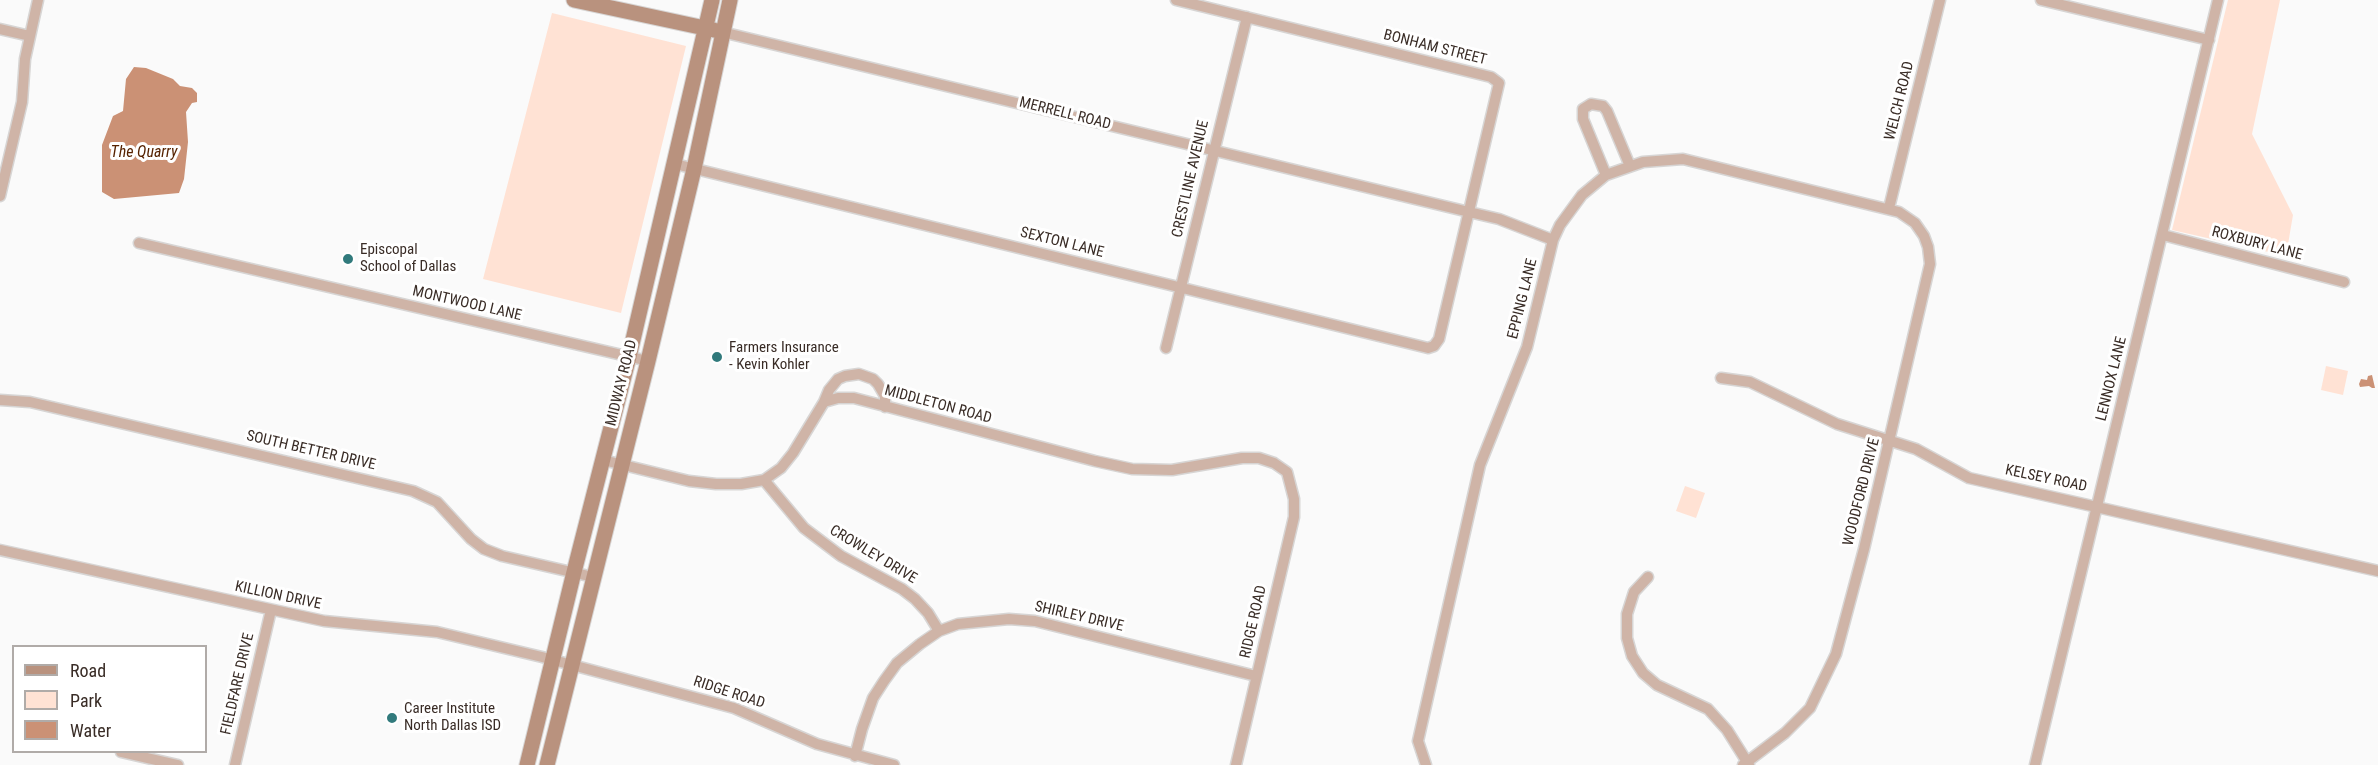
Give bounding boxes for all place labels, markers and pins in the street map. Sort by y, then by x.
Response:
place label: Episcopal School of Dallas [360,241,456,276]
marker: Episcopal School of Dallas [341,252,355,266]
place label: Farmers Insurance - Kevin Kohler [729,339,839,374]
marker: Farmers Insurance - Kevin Kohler [710,350,724,364]
place label: Career Institute North Dallas ISD [404,700,501,735]
marker: Career Institute North Dallas ISD [385,711,399,725]

